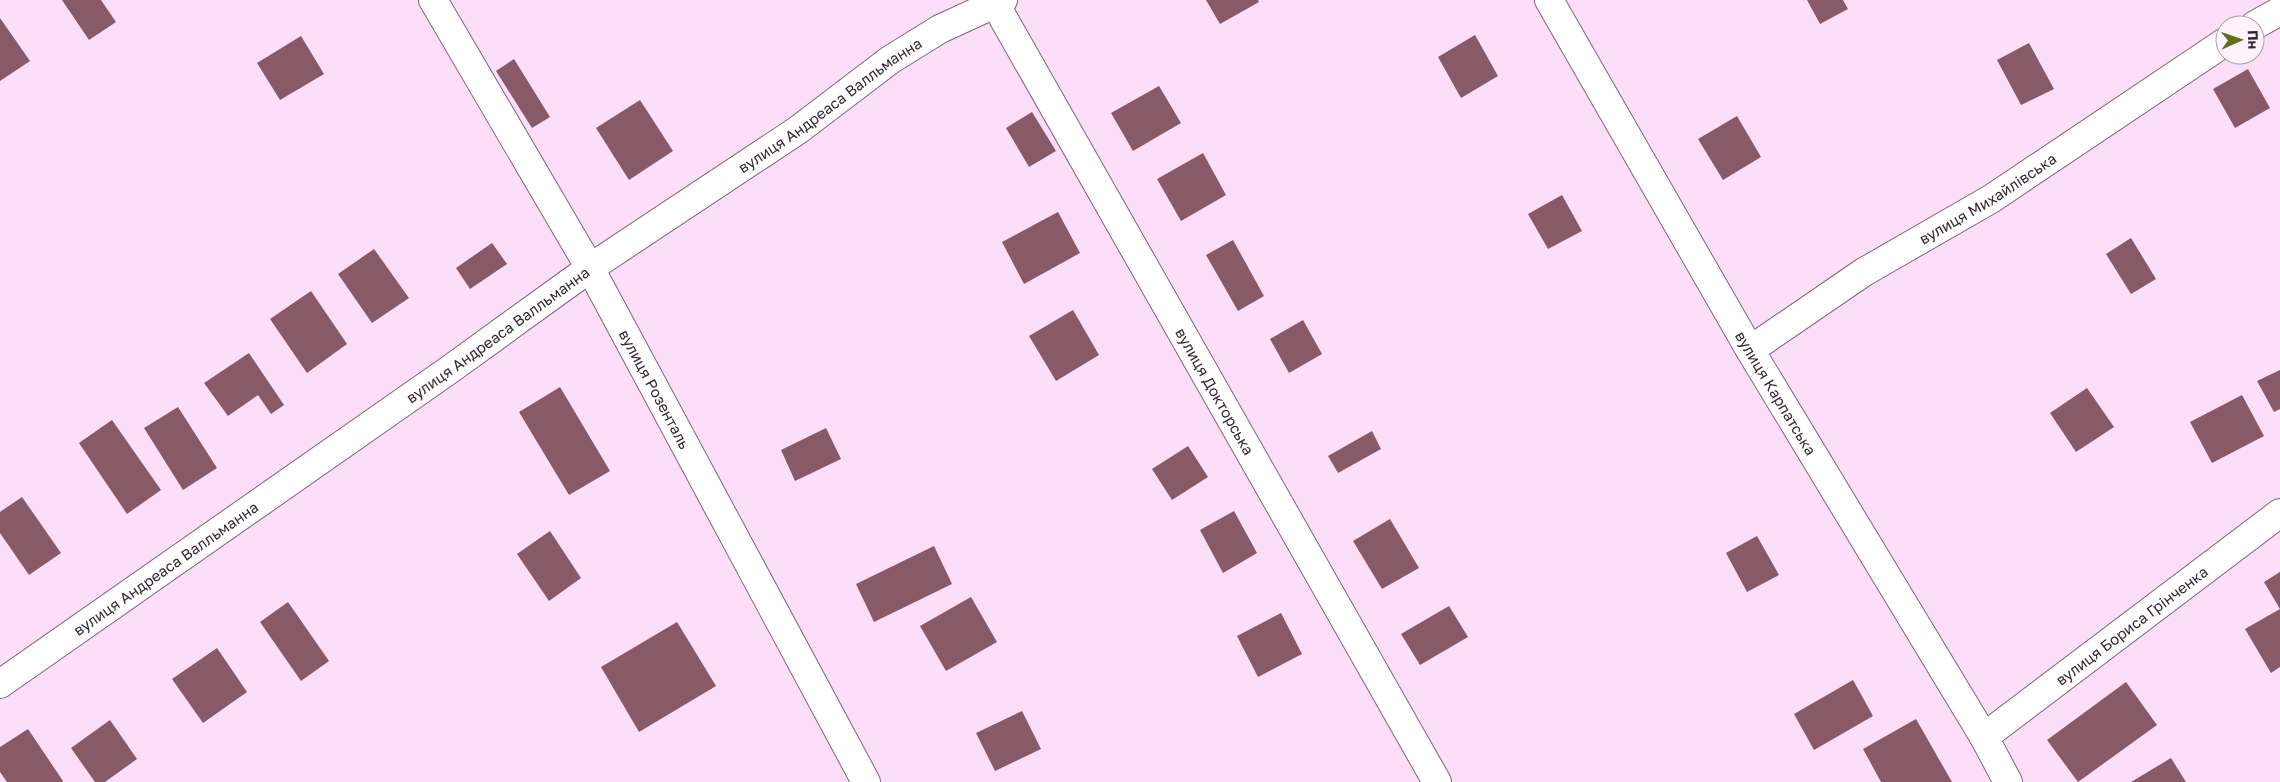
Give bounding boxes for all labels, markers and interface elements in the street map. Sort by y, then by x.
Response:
north arrow [2215,15,2265,65]
text: Пн [2245,30,2262,49]
street label: вулиця Андреаса Валльманна [735,34,925,176]
street label: вулиця Михайлівська [1916,149,2060,248]
street label: вулиця Андреаса Валльманна [402,263,593,406]
street label: вулиця Докторська [1172,325,1258,458]
street label: вулиця Розенталь [616,326,694,452]
street label: вулиця Карпатська [1732,328,1820,458]
street label: вулиця Андреаса Валльманна [70,497,261,639]
street label: вулиця Бориса Грінченка [2052,562,2211,689]

